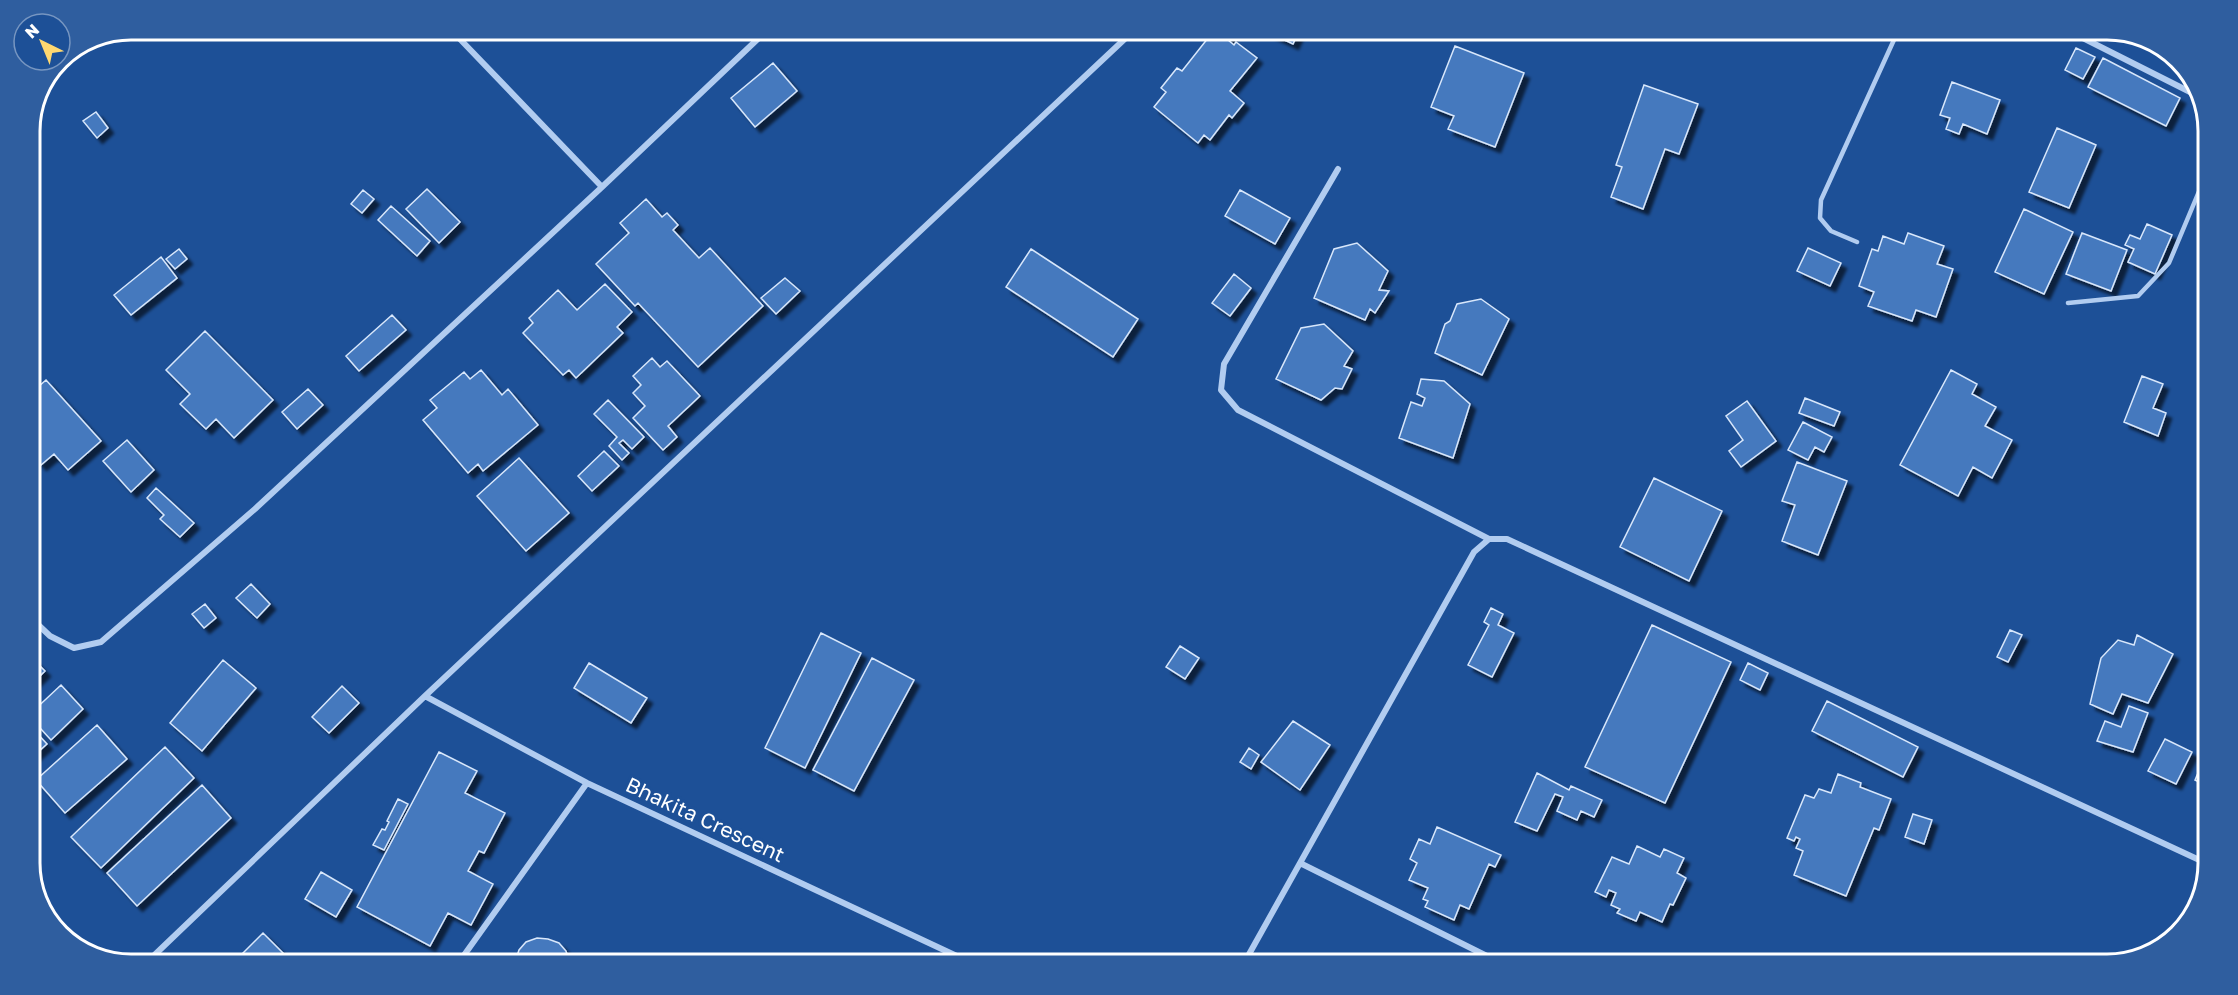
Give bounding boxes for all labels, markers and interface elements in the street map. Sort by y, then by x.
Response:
north arrow [12,12,72,72]
text: N [20,20,43,42]
street label: Bhakita Crescent [622,771,789,867]

